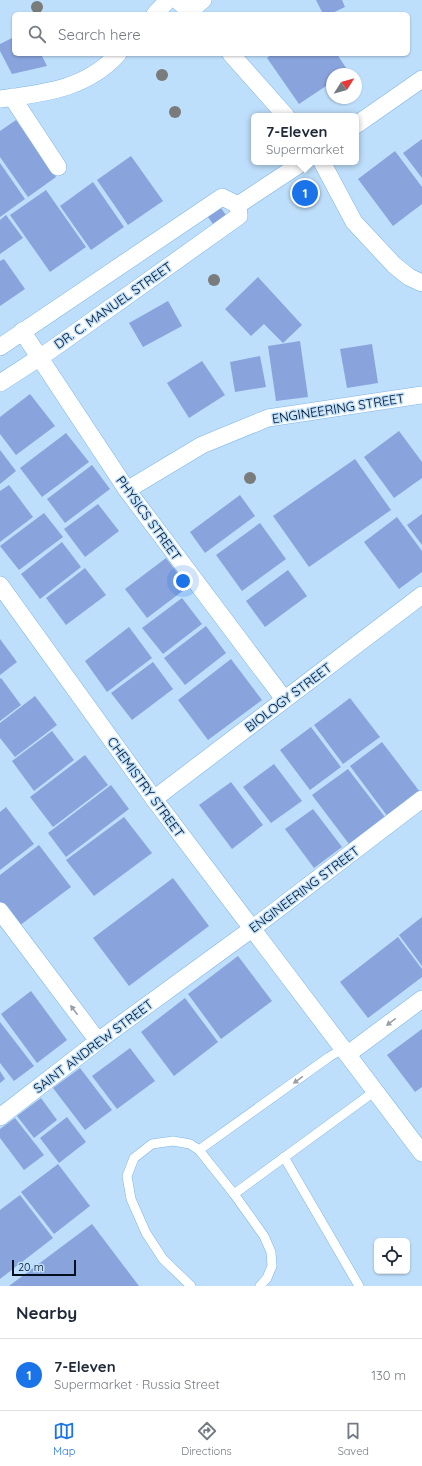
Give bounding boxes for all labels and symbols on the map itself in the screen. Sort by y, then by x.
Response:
north arrow [326,68,362,104]
pin: 1 [292,178,318,208]
street label: DR. C. MANUEL STREET [51,258,175,352]
street label: ENGINEERING STREET [271,390,405,426]
street label: PHYSICS STREET [113,473,185,563]
your location [173,571,193,591]
street label: BIOLOGY STREET [241,659,335,735]
street label: CHEMISTRY STREET [104,734,188,840]
street label: ENGINEERING STREET [246,842,362,936]
street label: SAINT ANDREW STREET [30,996,156,1096]
one-way arrow [70,1004,78,1015]
one-way arrow [385,1018,396,1026]
one-way arrow [292,1076,303,1084]
scale bar [12,1258,76,1277]

